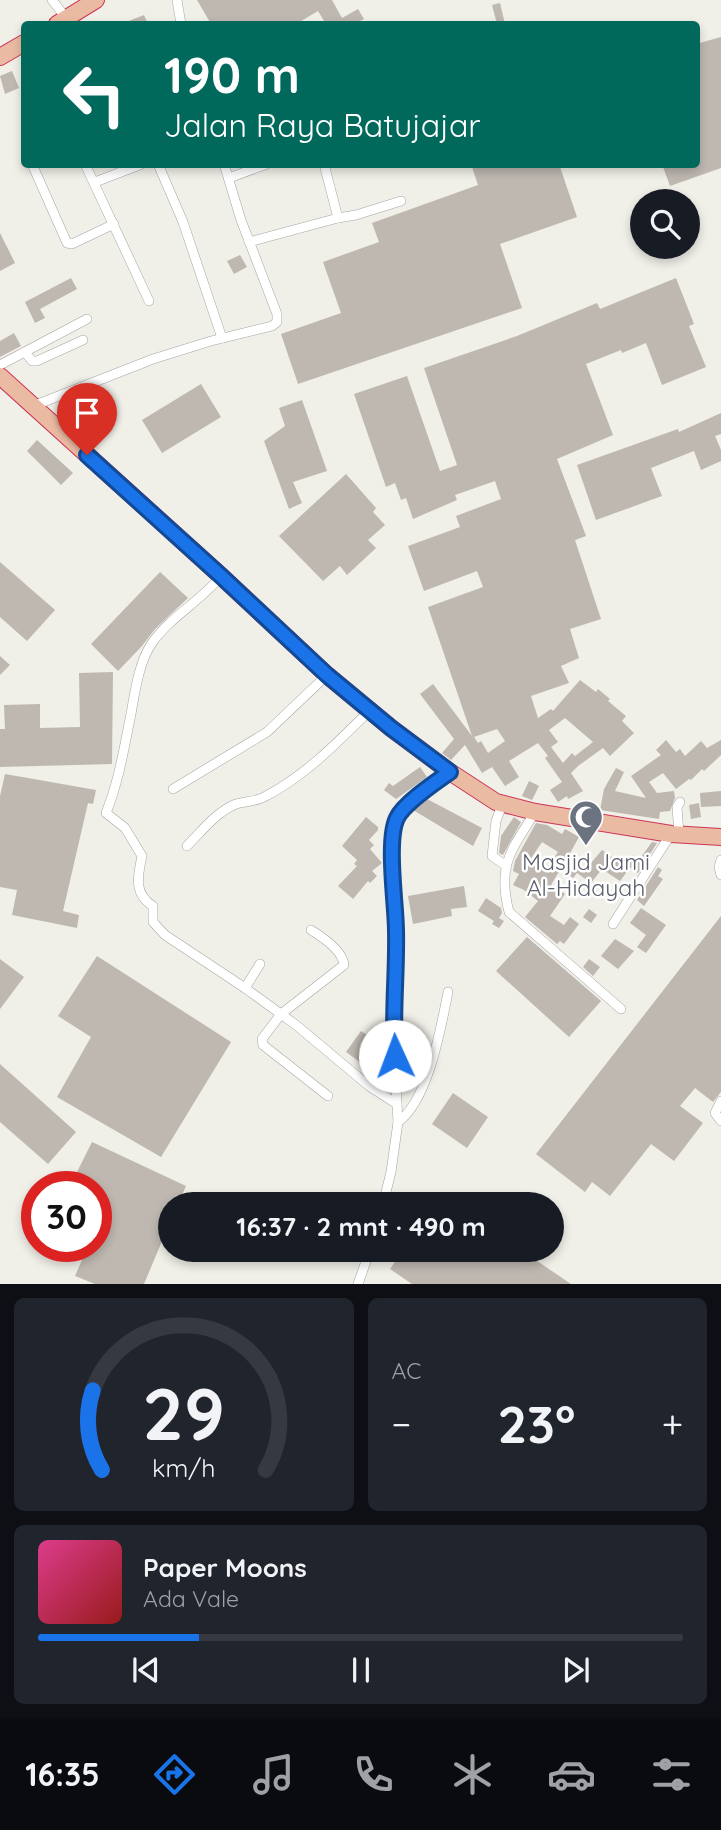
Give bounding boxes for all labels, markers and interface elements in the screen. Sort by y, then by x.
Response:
text: 190 m [164,44,300,105]
icon: left [49,49,140,140]
text: Jalan Raya Batujajar [164,105,481,145]
map controls [630,189,700,259]
button: search [630,189,700,259]
pin [57,383,117,455]
icon: arrive [68,394,106,432]
mosque icon: Masjid Jami Al-Hidayah [567,798,605,847]
place label: Masjid Jami Al-Hidayah [522,847,650,902]
position arrow [358,1019,432,1093]
speed limit sign: 30 [21,1171,112,1262]
text: 16:37 · 2 mnt · 490 m [236,1210,486,1243]
text: AC [392,1356,421,1385]
text: 29 [142,1368,225,1459]
text: 23° [497,1391,575,1456]
text: − [392,1400,411,1448]
text: + [662,1400,683,1448]
text: km/h [152,1452,215,1483]
text: Paper Moons [143,1551,307,1584]
text: Ada Vale [143,1584,239,1613]
icon: previous [127,1651,165,1689]
icon: pause [342,1651,380,1689]
icon: next [557,1651,595,1689]
icon: directions [150,1750,199,1799]
icon: music [249,1750,298,1799]
icon: phone [349,1750,398,1799]
icon: climate [448,1750,497,1799]
icon: car [547,1750,596,1799]
icon: filters [647,1750,696,1799]
text: 16:35 [25,1754,100,1794]

